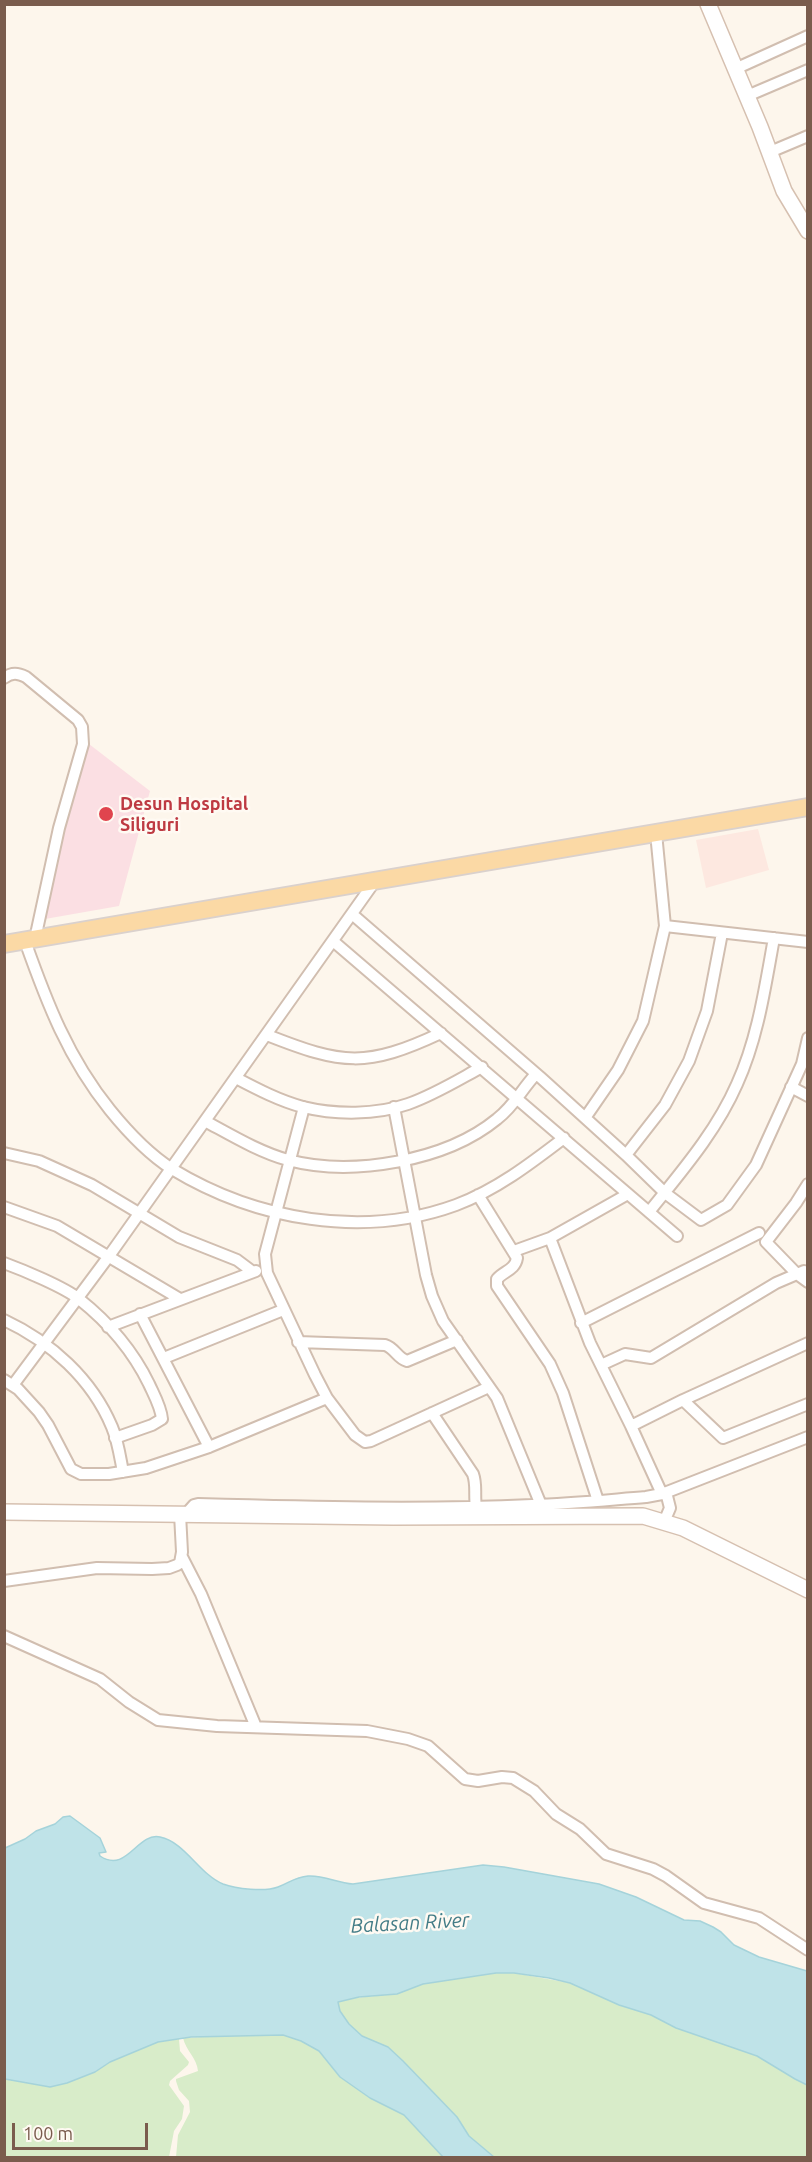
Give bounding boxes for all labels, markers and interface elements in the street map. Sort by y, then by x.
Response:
place label: Desun Hospital Siliguri [120,793,248,836]
marker: Desun Hospital Siliguri [97,805,115,823]
water label: Balasan River [350,1908,470,1938]
scale bar [15,2111,152,2149]
text: 100 m [23,2123,73,2143]

